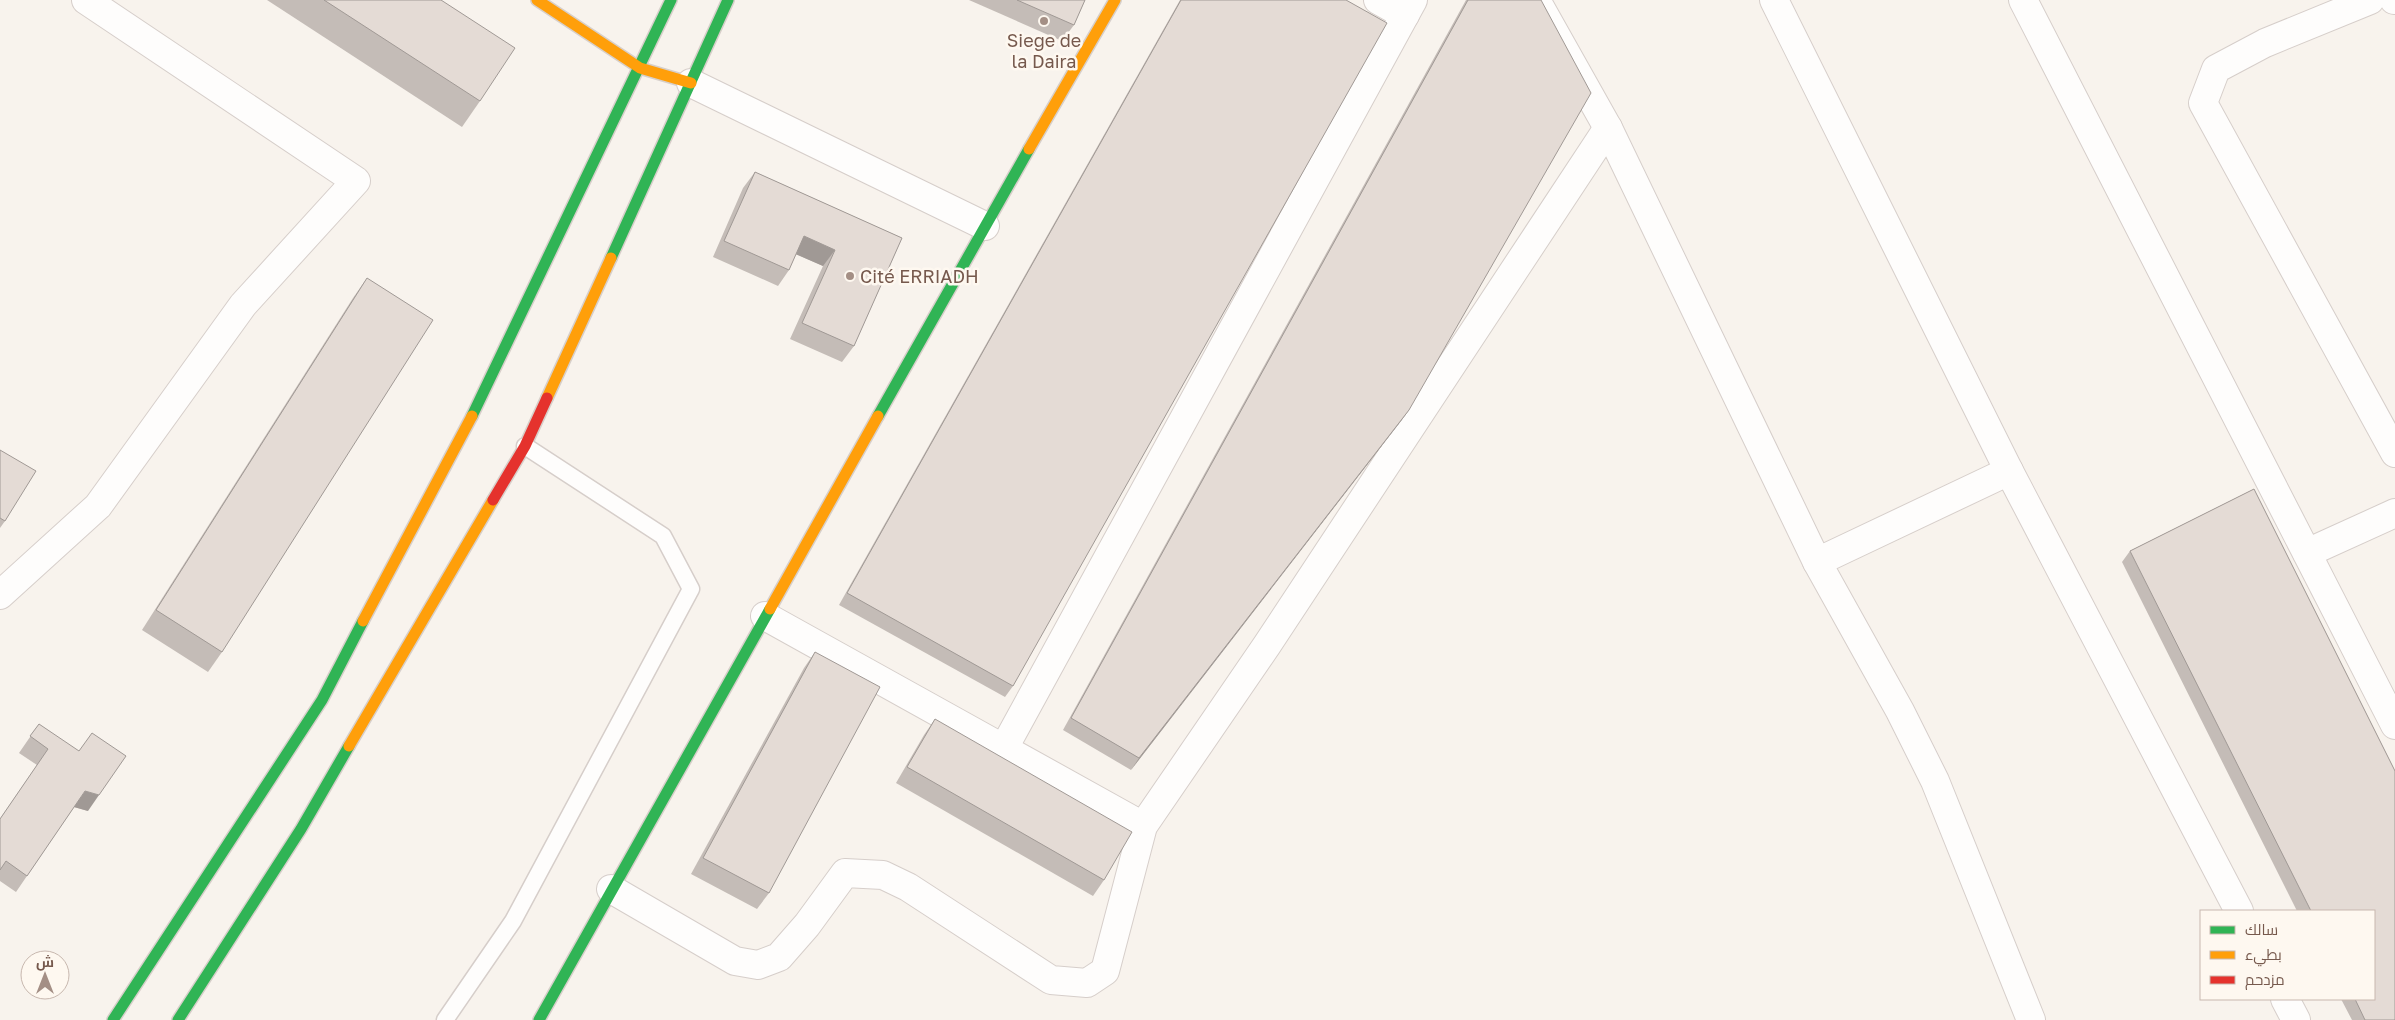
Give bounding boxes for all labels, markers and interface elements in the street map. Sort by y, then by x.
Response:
marker: Siege de la Daira [1038,15,1050,27]
place label: Siege de la Daira [1007,29,1081,72]
place label: Cité ERRIADH [860,265,979,287]
marker: Cité ERRIADH [844,270,856,282]
legend [2200,910,2375,1000]
text: سالك [2245,920,2278,938]
text: بطيء [2245,945,2282,967]
north arrow [20,950,70,1000]
text: ش [36,953,54,971]
text: مزدحم [2245,970,2285,990]

